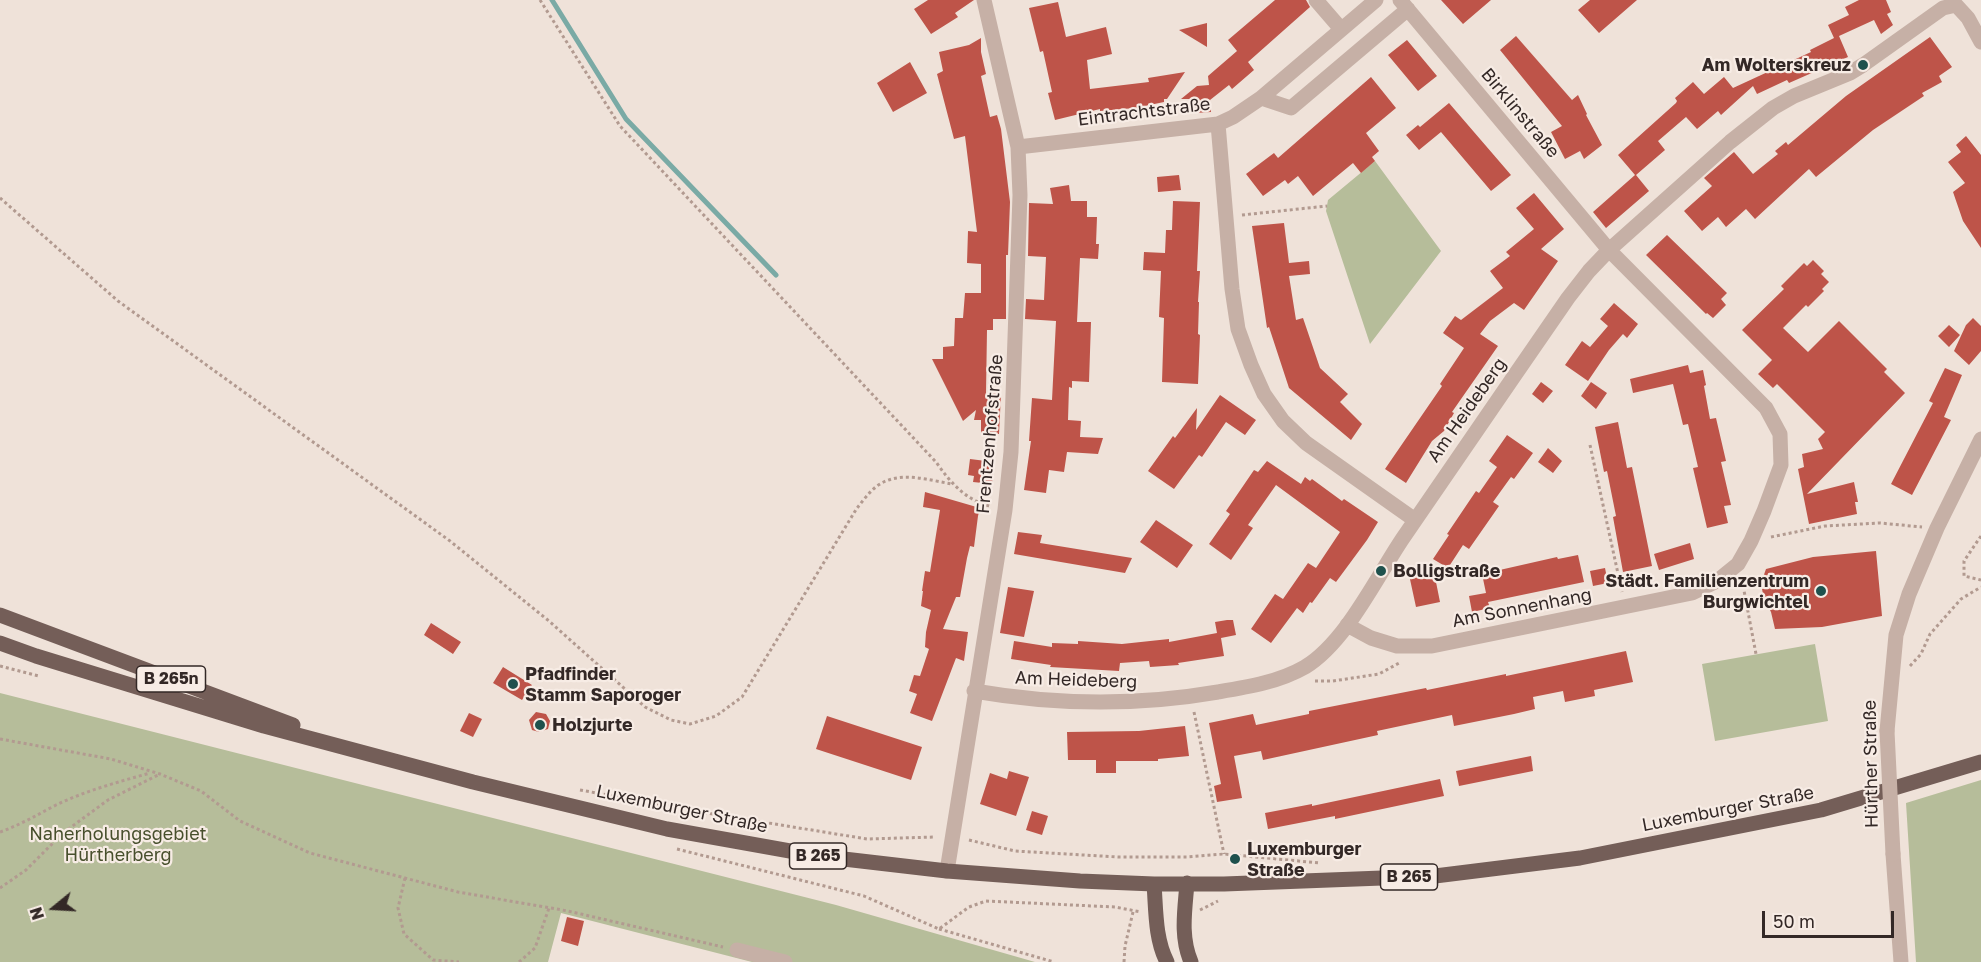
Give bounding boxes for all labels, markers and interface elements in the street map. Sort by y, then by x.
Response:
place label: Am Wolterskreuz [1702,54,1851,76]
marker: Am Wolterskreuz [1856,58,1870,72]
street label: Birklinstraße [1476,64,1564,162]
street label: Eintrachtstraße [1076,93,1212,131]
street label: Frentzenhofstraße [972,353,1008,515]
street label: Am Heideberg [1423,354,1511,466]
place label: Bolligstraße [1393,560,1500,582]
marker: Bolligstraße [1374,564,1388,578]
place label: Städt. Familienzentrum Burgwichtel [1605,570,1809,612]
street label: Am Sonnenhang [1450,584,1594,632]
marker: Städt. Familienzentrum Burgwichtel [1814,584,1828,598]
place label: Pfadfinder Stamm Saporoger [525,663,681,706]
road number: B 265n [136,666,206,692]
street label: Am Heideberg [1014,667,1138,693]
marker: Pfadfinder Stamm Saporoger [506,677,520,691]
street label: Hürther Straße [1859,700,1883,828]
place label: Holzjurte [552,714,633,736]
marker: Holzjurte [533,718,547,732]
street label: Luxemburger Straße [594,780,770,838]
street label: Luxemburger Straße [1640,782,1816,836]
park label: Naherholungsgebiet Hürtherberg [29,823,207,866]
place label: Luxemburger Straße [1247,838,1361,880]
road number: B 265 [790,843,846,869]
marker: Luxemburger Straße [1228,852,1242,866]
road number: B 265 [1380,864,1438,890]
north arrow [24,878,84,938]
scale bar [1765,899,1897,937]
text: N [25,905,48,922]
text: 50 m [1773,910,1815,932]

